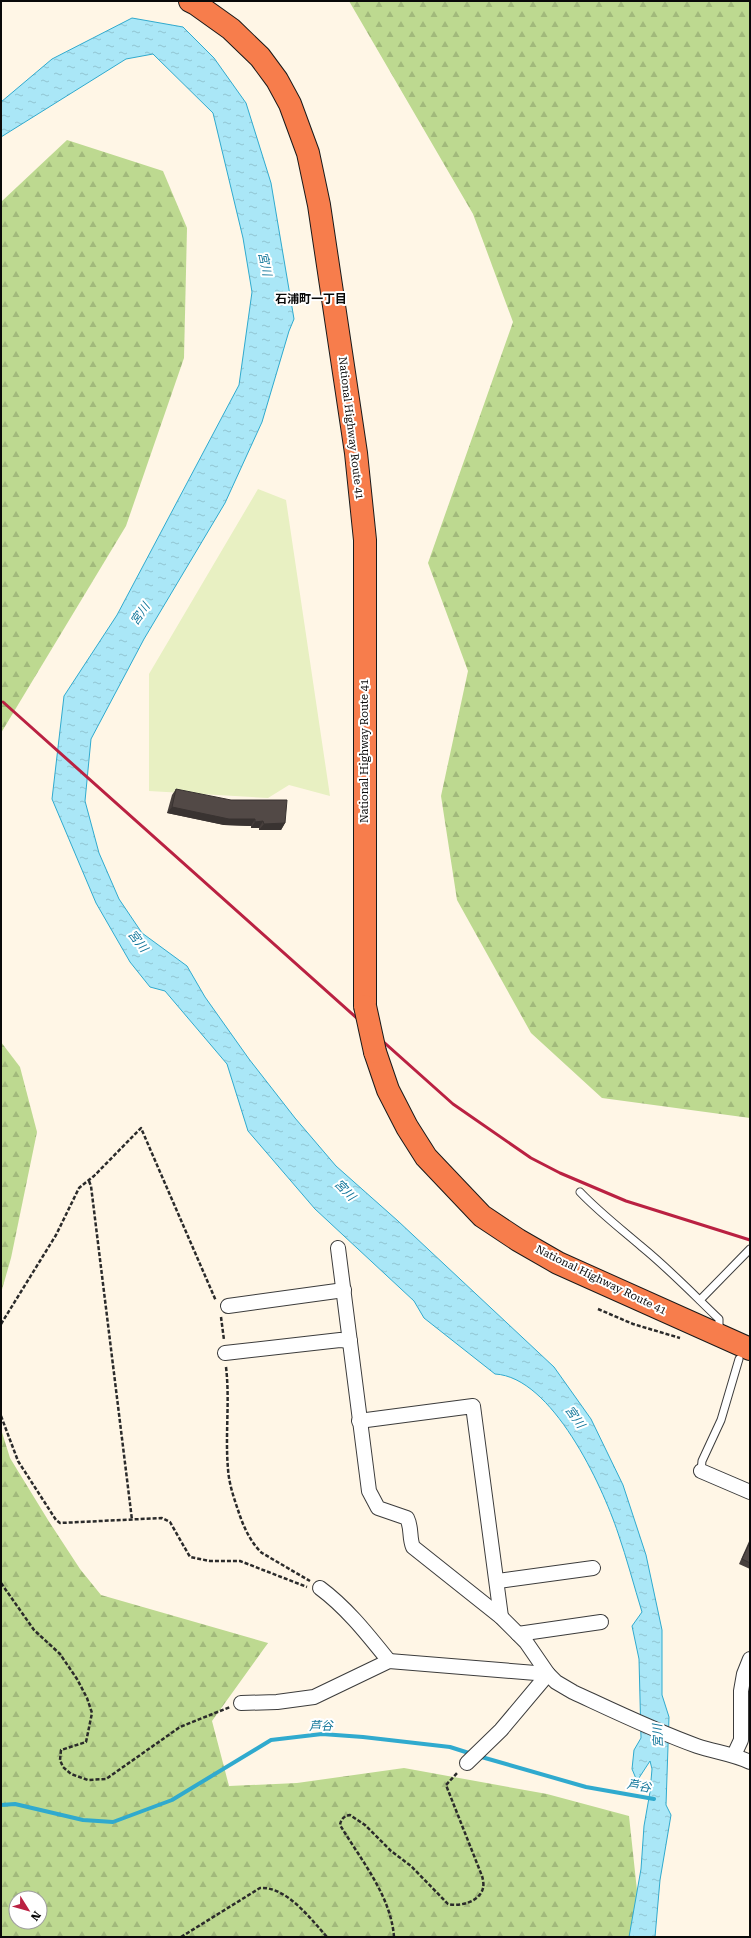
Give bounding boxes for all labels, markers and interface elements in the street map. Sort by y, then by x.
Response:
water label: 宮川 [256,251,275,279]
district label: 石浦町一丁目 [275,292,347,306]
street label: National Highway Route 41 [336,356,366,500]
water label: 宮川 [127,599,154,628]
street label: National Highway Route 41 [358,679,371,823]
water label: 宮川 [125,927,152,956]
water label: 宮川 [332,1176,360,1205]
street label: National Highway Route 41 [533,1243,669,1317]
water label: 宮川 [562,1403,589,1432]
water label: 芦谷 [309,1719,334,1733]
water label: 宮川 [650,1722,666,1748]
water label: 芦谷 [626,1777,653,1795]
north arrow [8,1890,48,1930]
text: N [28,1908,43,1923]

